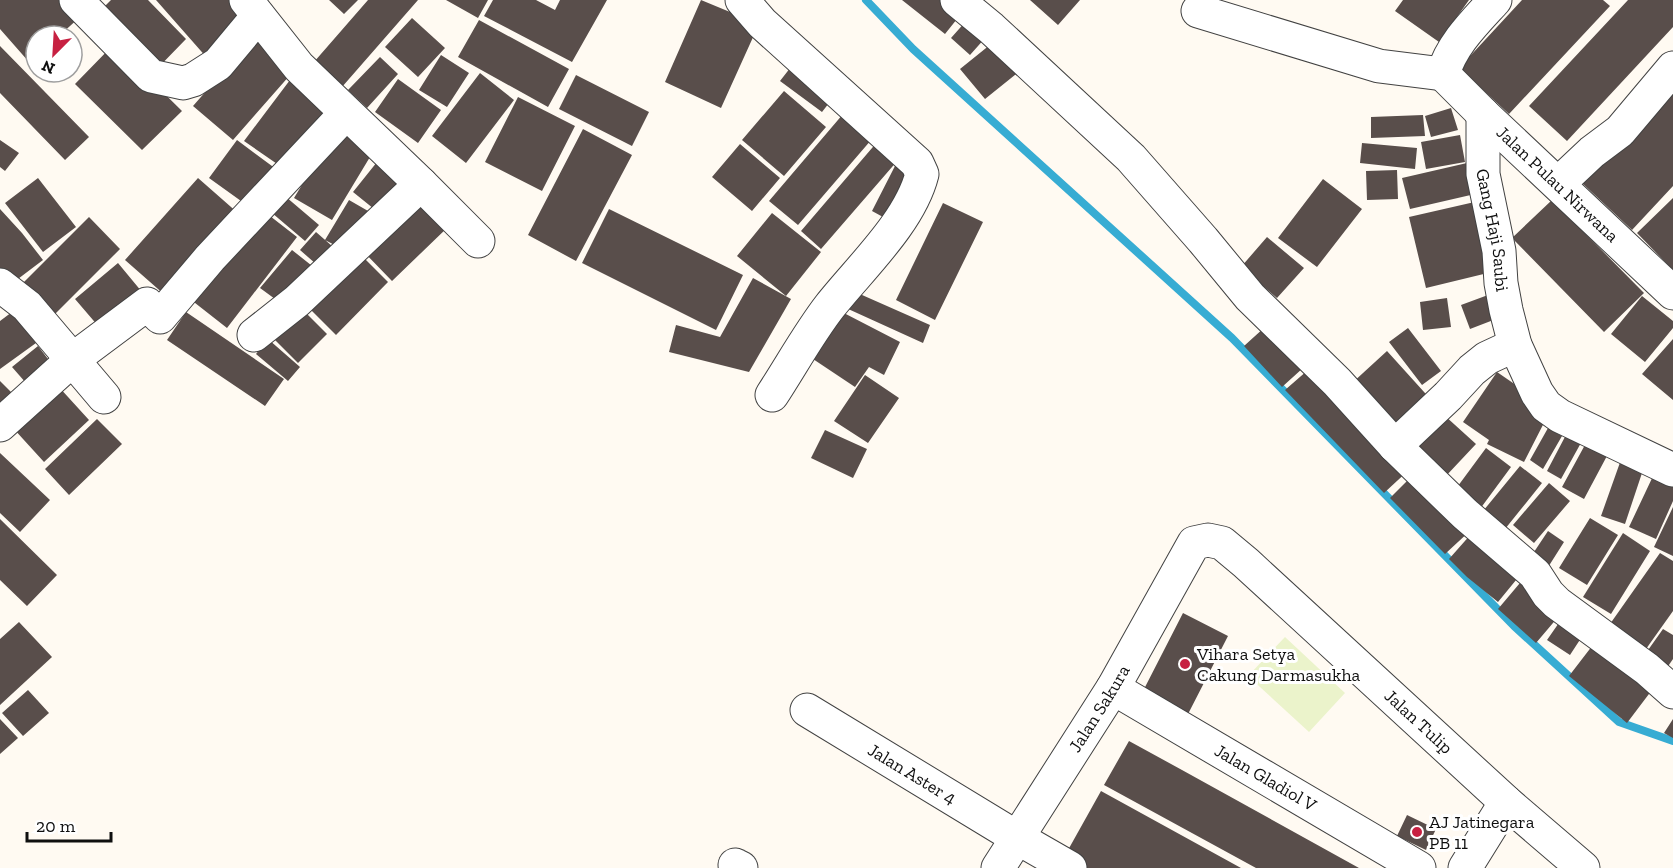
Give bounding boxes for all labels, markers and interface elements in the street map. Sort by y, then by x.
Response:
north arrow [24,24,84,84]
text: N [39,56,58,78]
street label: Jalan Pulau Nirwana [1492,121,1623,247]
street label: Gang Haji Saubi [1471,167,1513,293]
place label: Vihara Setya Cakung Darmasukha [1196,643,1361,686]
marker: Vihara Setya Cakung Darmasukha [1178,657,1192,671]
street label: Jalan Sakura [1064,661,1135,756]
street label: Jalan Tulip [1380,685,1457,759]
street label: Jalan Aster 4 [864,739,961,809]
street label: Jalan Gladiol V [1211,739,1321,816]
scale bar [27,805,111,843]
place label: AJ Jatinegara PB 11 [1429,811,1535,854]
text: 20 m [36,815,76,837]
marker: AJ Jatinegara PB 11 [1410,825,1424,839]

